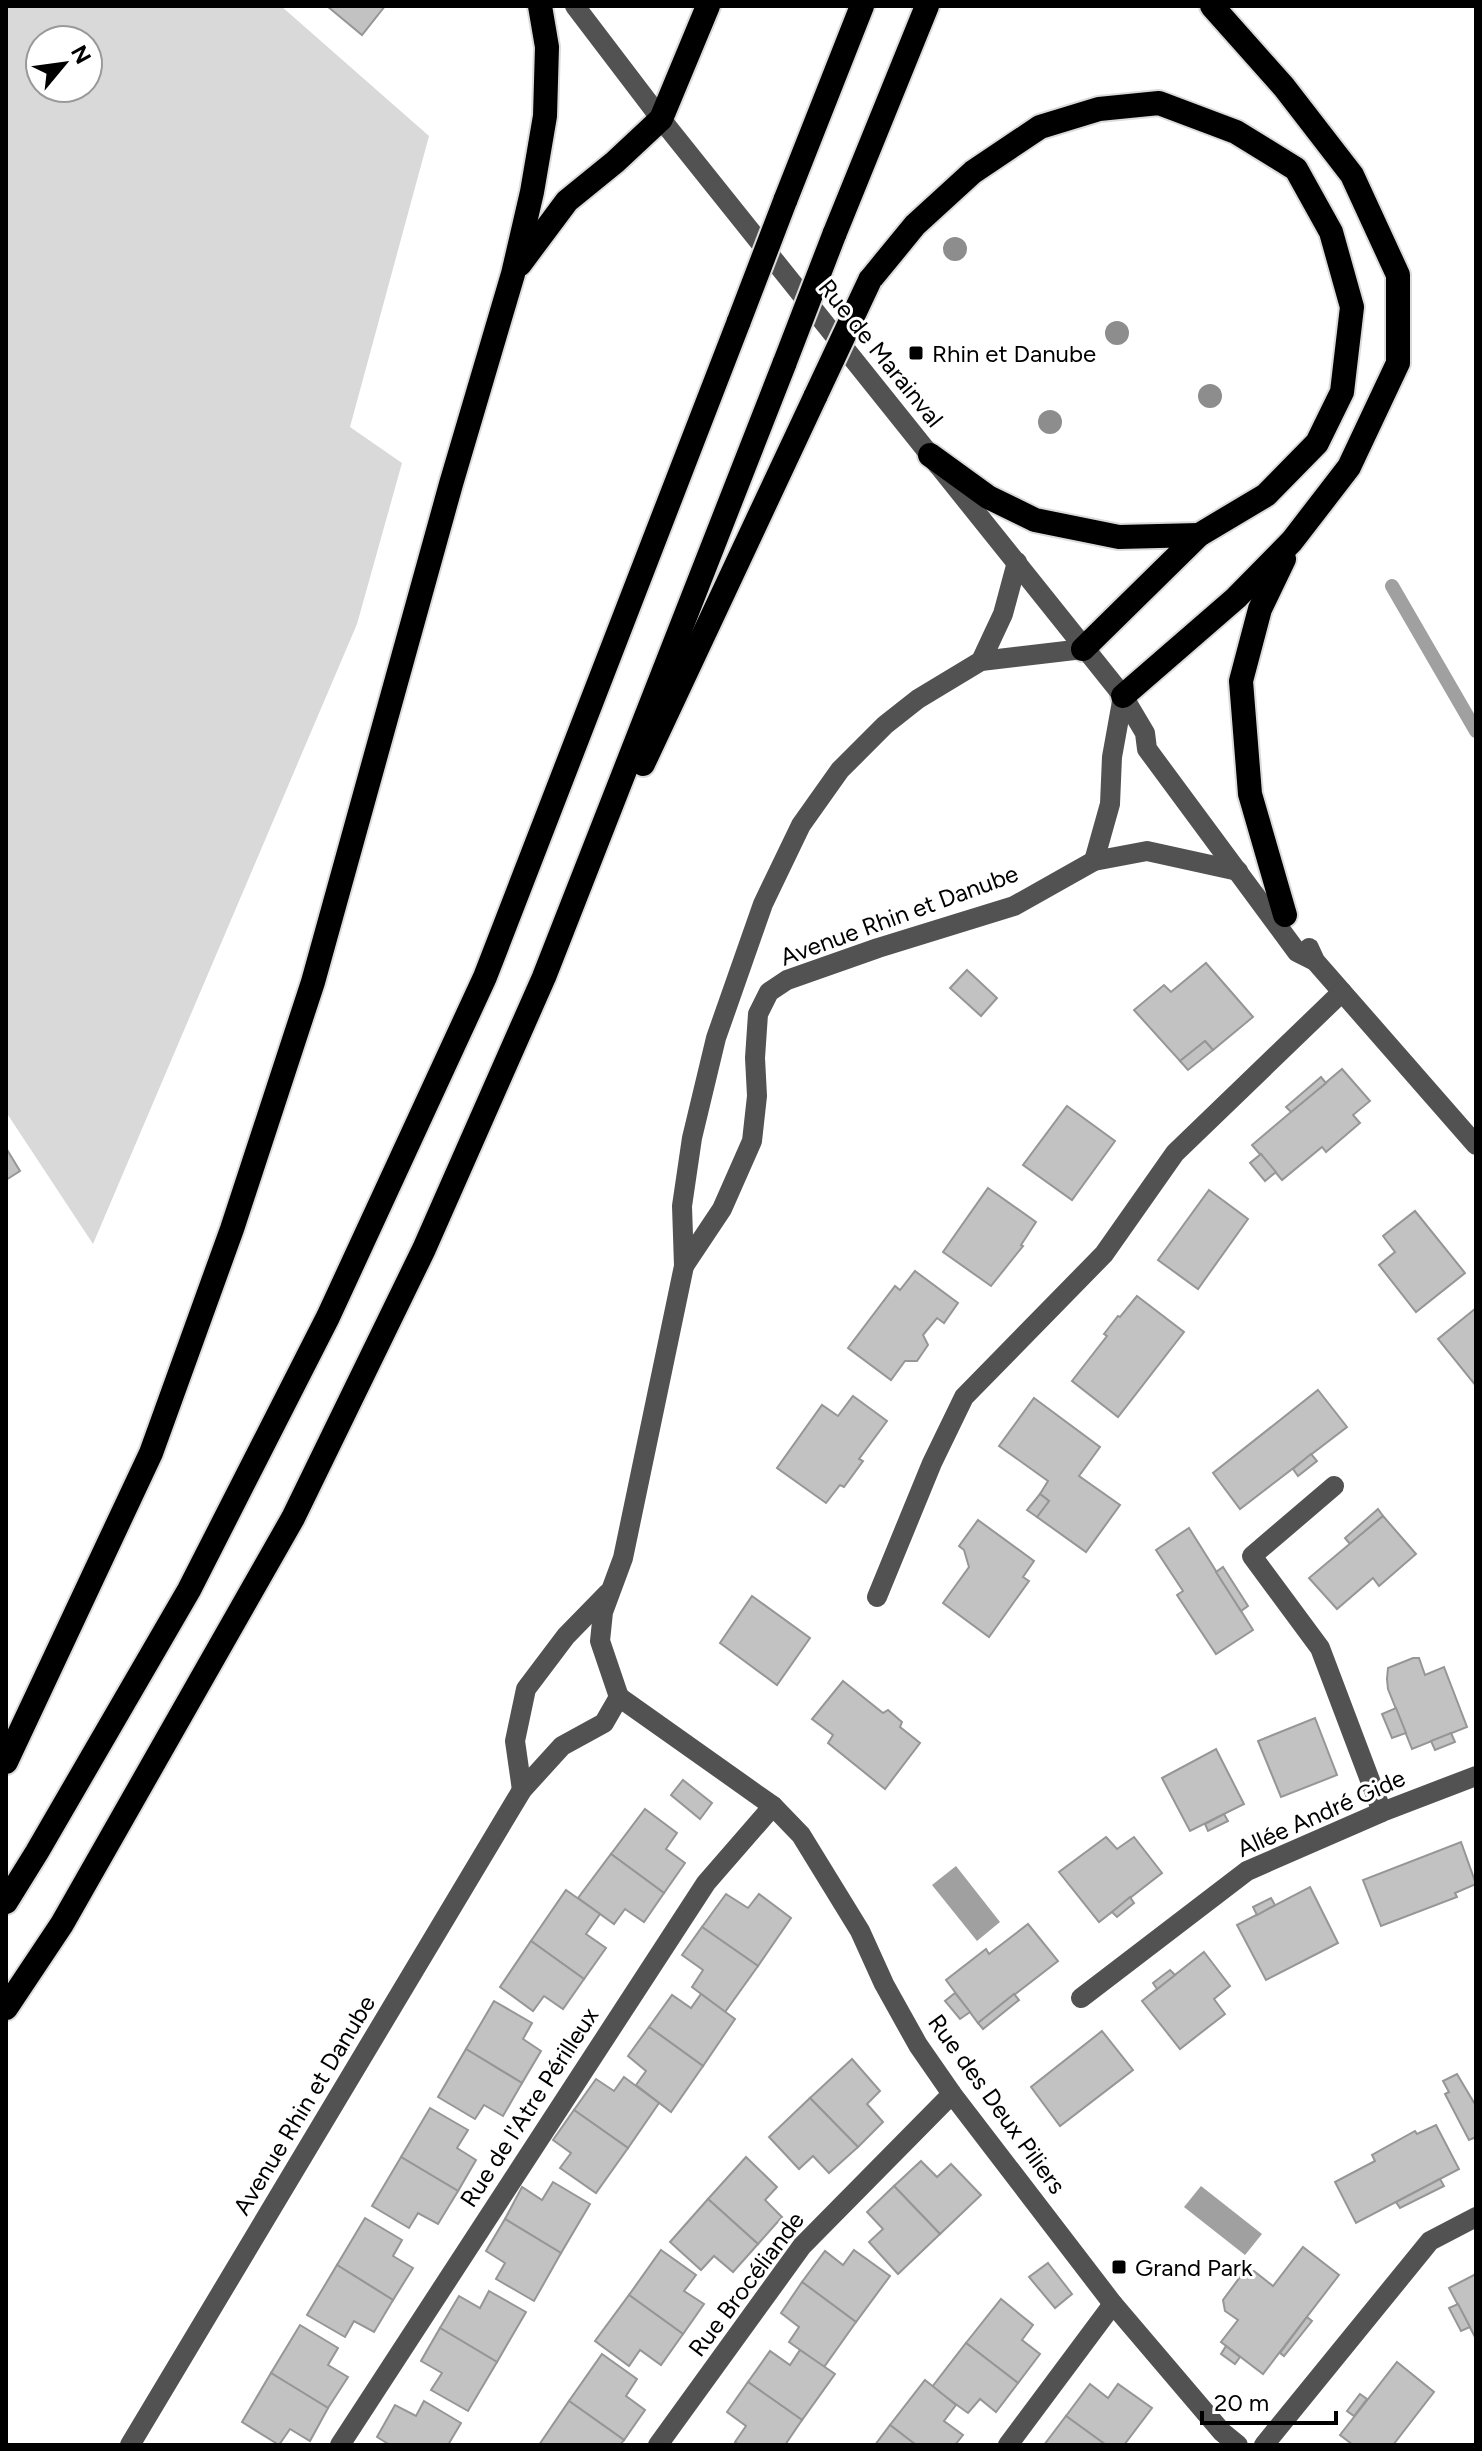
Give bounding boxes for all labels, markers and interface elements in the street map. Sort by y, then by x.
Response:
north arrow [24,24,104,104]
text: N [65,41,97,69]
street label: Rue de Marainval [812,273,950,433]
place label: Rhin et Danube [932,339,1096,368]
marker: Rhin et Danube [907,344,925,362]
street label: Avenue Rhin et Danube [776,858,1022,972]
street label: Allée André Gide [1233,1763,1409,1863]
street label: Avenue Rhin et Danube [227,1990,381,2220]
street label: Rue de l'Atre Périlleux [454,2001,605,2212]
street label: Rue des Deux Piliers [922,2009,1072,2199]
street label: Rue Brocéliande [682,2206,810,2362]
place label: Grand Park [1135,2253,1253,2282]
marker: Grand Park [1110,2258,1128,2276]
scale bar [1202,2375,1336,2425]
text: 20 m [1214,2388,1269,2417]

